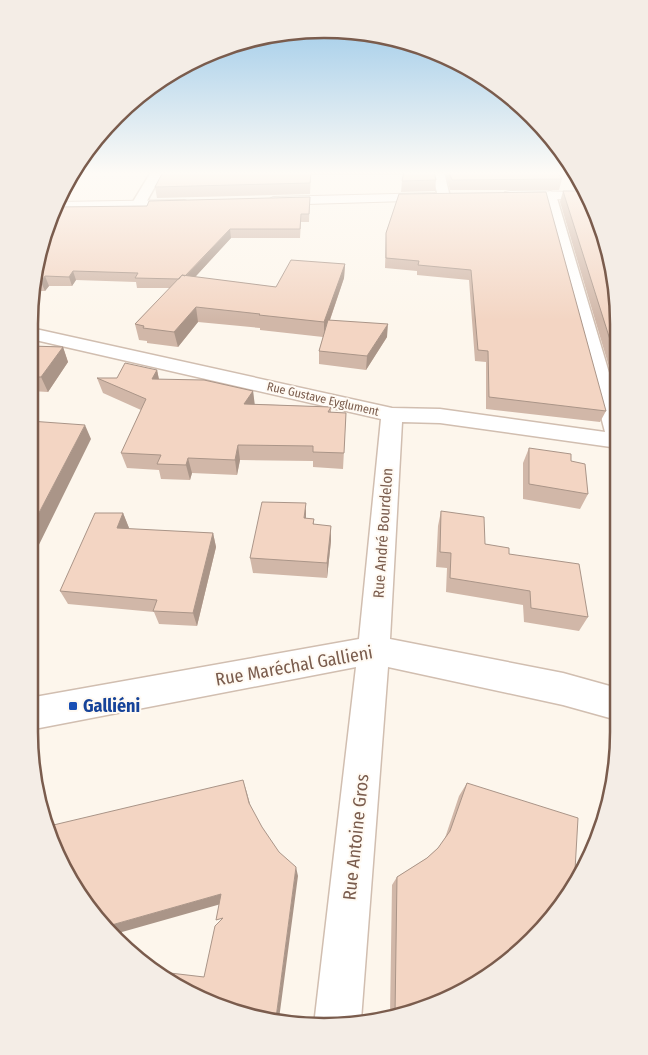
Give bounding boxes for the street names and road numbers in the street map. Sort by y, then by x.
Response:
street label: Rue Gustave Eyglument [266,379,380,419]
street label: Rue André Bourdelon [369,467,397,599]
street label: Rue Maréchal Gallieni [214,641,374,691]
street label: Rue Antoine Gros [338,773,374,901]

